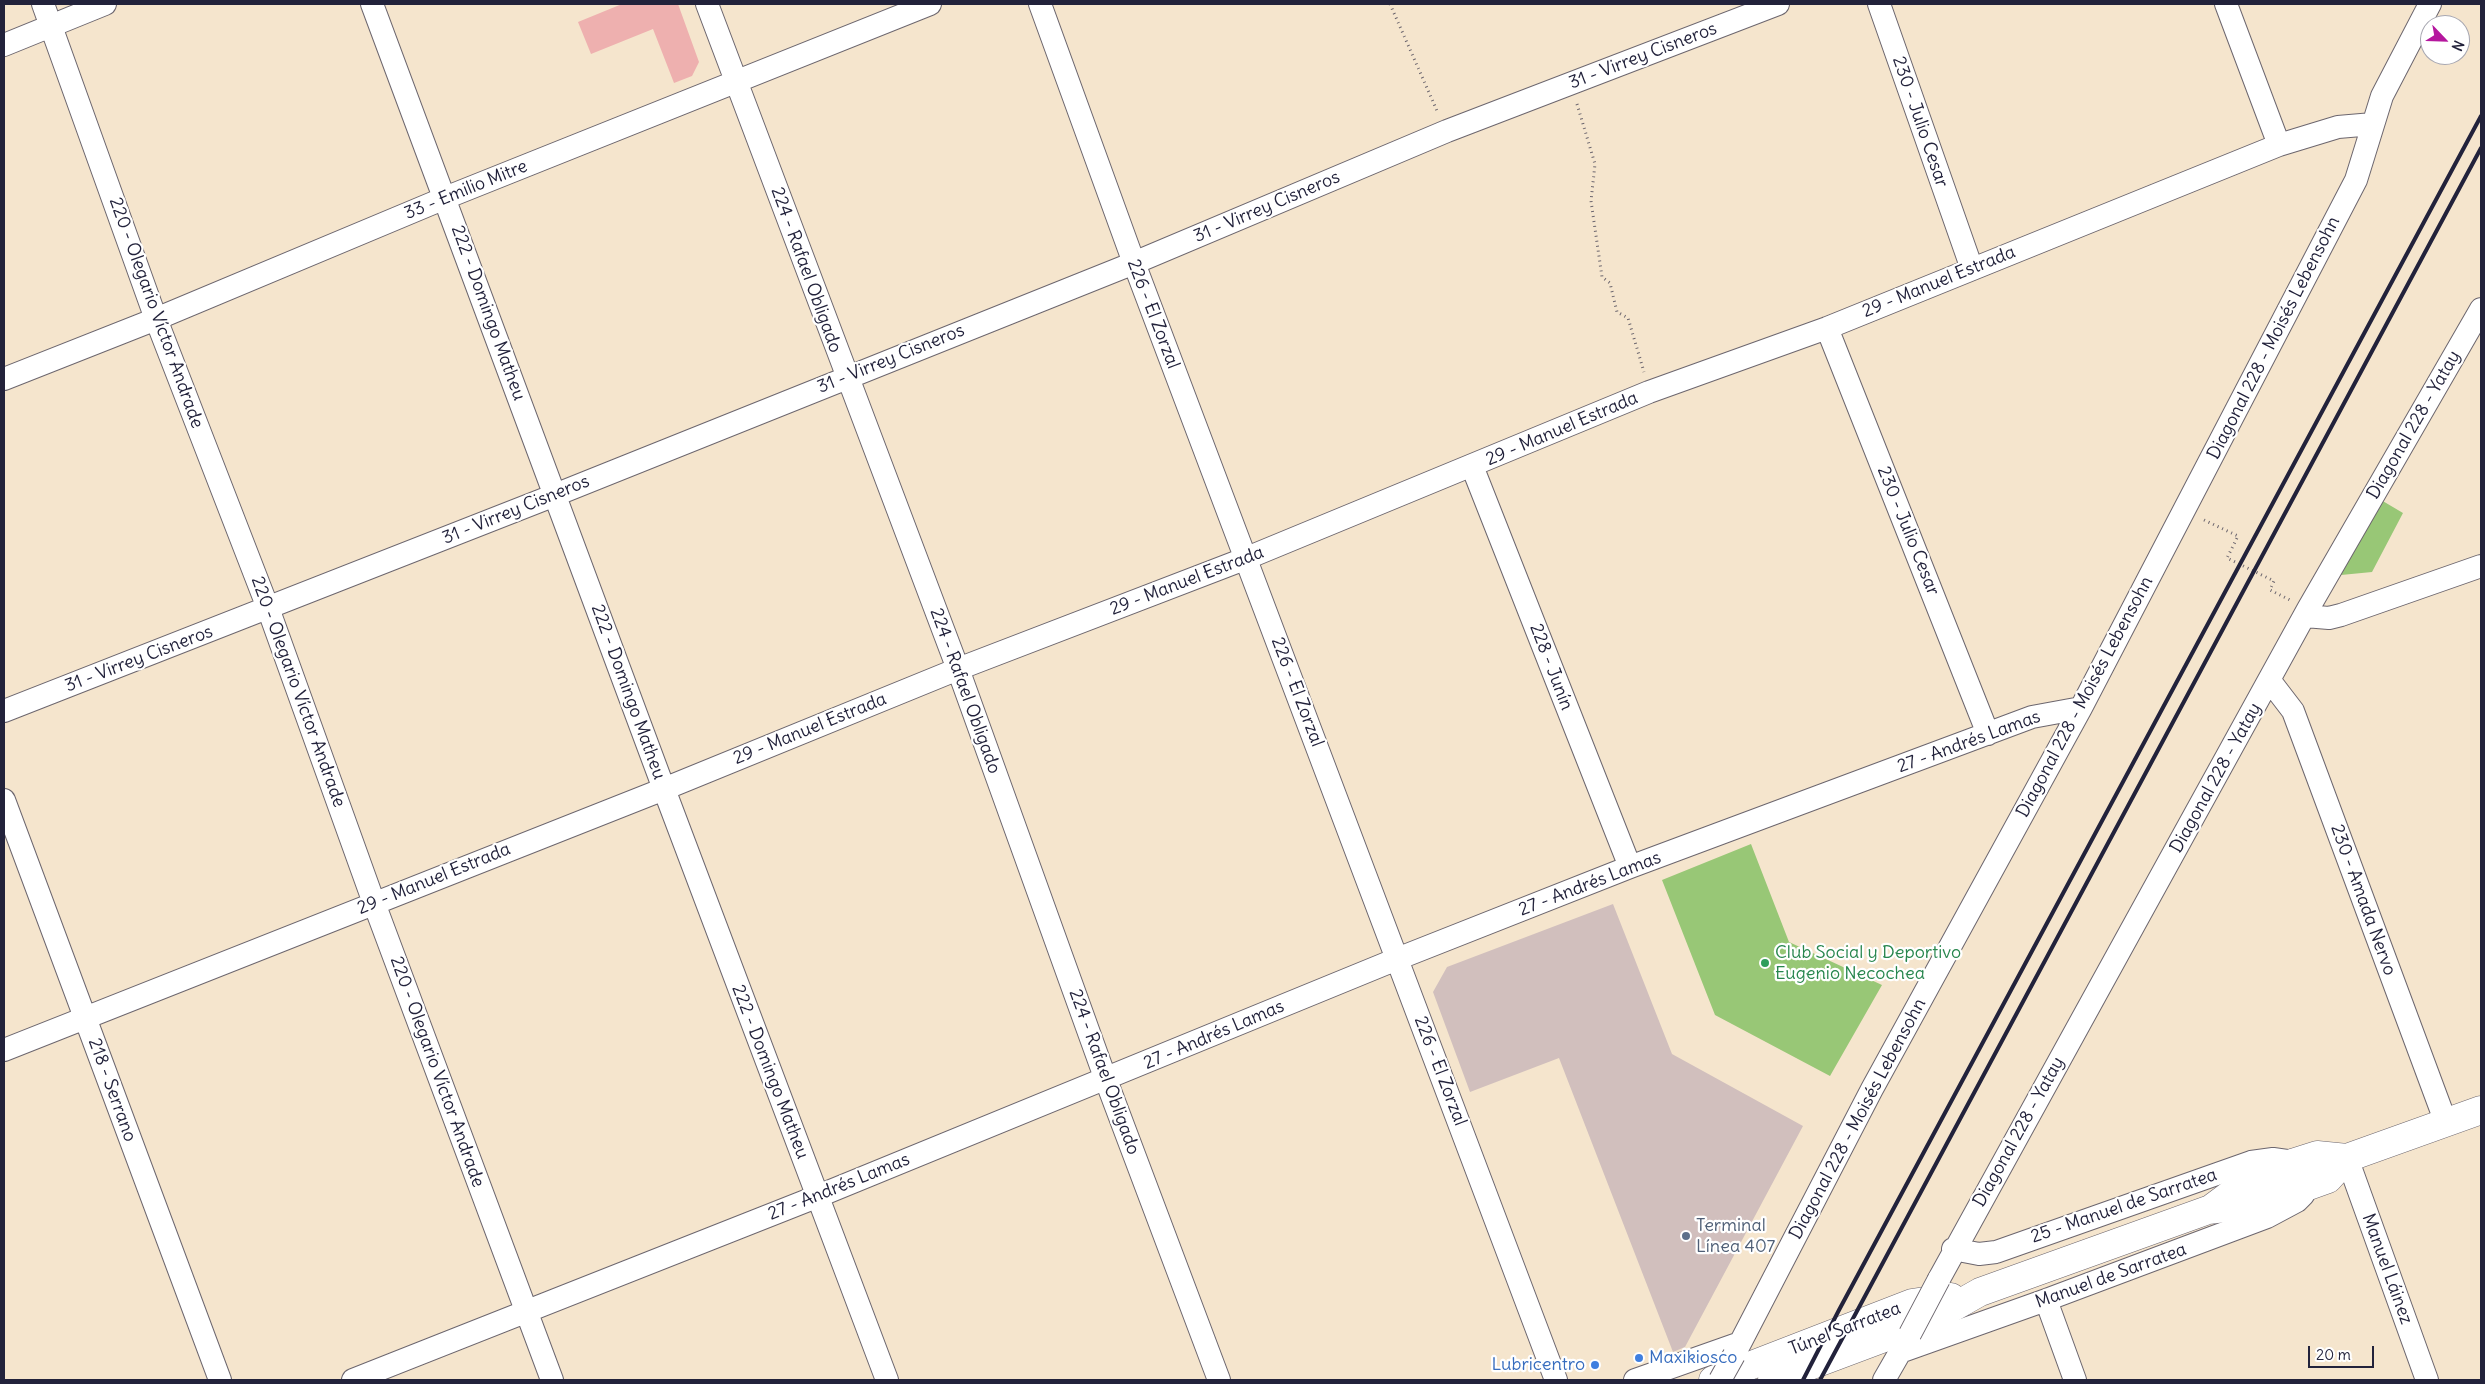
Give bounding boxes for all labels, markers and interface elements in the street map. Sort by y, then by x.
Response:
north arrow [2420,15,2470,65]
street label: 31 - Virrey Cisneros [1566,18,1720,94]
text: N [2448,38,2468,54]
street label: 230 - Julio Cesar [1887,54,1953,190]
street label: 33 - Emilio Mitre [401,156,531,224]
street label: 31 - Virrey Cisneros [1191,166,1343,248]
street label: 224 - Rafael Obligado [766,184,846,356]
street label: 220 - Olegario Víctor Andrade [104,195,208,431]
street label: Diagonal 228 - Moisés Lebensohn [2203,213,2345,463]
street label: 222 - Domingo Matheu [446,222,530,404]
street label: 29 - Manuel Estrada [1859,241,2019,323]
street label: 226 - El Zorzal [1122,256,1184,372]
street label: 31 - Virrey Cisneros [814,320,968,398]
street label: Diagonal 228 - Yatay [2363,347,2465,503]
street label: 29 - Manuel Estrada [1483,387,1641,471]
street label: 230 - Julio Cesar [1872,463,1944,599]
street label: 31 - Virrey Cisneros [439,471,593,549]
street label: 29 - Manuel Estrada [1107,542,1267,620]
street label: Diagonal 228 - Moisés Lebensohn [2012,573,2158,821]
street label: 220 - Olegario Víctor Andrade [246,574,350,810]
street label: 222 - Domingo Matheu [586,601,670,783]
street label: 224 - Rafael Obligado [925,605,1005,777]
street label: 31 - Virrey Cisneros [62,621,216,697]
street label: 228 - Junín [1525,621,1577,713]
street label: 226 - El Zorzal [1266,634,1328,750]
street label: 29 - Manuel Estrada [730,688,890,770]
street label: Diagonal 228 - Yatay [2166,699,2266,857]
street label: 27 - Andrés Lamas [1895,706,2043,778]
street label: 230 - Amada Nervo [2326,822,2400,978]
street label: 29 - Manuel Estrada [354,838,514,920]
street label: 27 - Andrés Lamas [1516,847,1664,921]
place label: Club Social y Deportivo Eugenio Necochea [1775,942,1961,984]
street label: 220 - Olegario Víctor Andrade [385,954,489,1190]
marker: Club Social y Deportivo Eugenio Necochea [1759,957,1771,969]
street label: 222 - Domingo Matheu [727,982,813,1162]
street label: 224 - Rafael Obligado [1064,986,1144,1158]
street label: Diagonal 228 - Moisés Lebensohn [1785,995,1931,1243]
street label: 27 - Andrés Lamas [1140,996,1288,1074]
street label: 226 - El Zorzal [1409,1013,1471,1129]
street label: 218 - Serrano [83,1035,141,1145]
street label: Diagonal 228 - Yatay [1969,1053,2069,1211]
street label: 27 - Andrés Lamas [765,1149,913,1225]
street label: 25 - Manuel de Sarratea [2028,1164,2220,1248]
street label: Manuel Láinez [2357,1211,2417,1327]
place label: Terminal Línea 407 [1696,1215,1775,1258]
marker: Terminal Línea 407 [1680,1230,1692,1242]
street label: Manuel de Sarratea [2033,1239,2189,1313]
street label: Túnel Sarratea [1786,1298,1904,1360]
scale bar [2310,1336,2376,1368]
text: 20 m [2316,1345,2351,1364]
place label: Maxikiosco [1649,1347,1737,1369]
marker: Maxikiosco [1633,1352,1645,1364]
place label: Lubricentro [1491,1354,1585,1376]
marker: Lubricentro [1589,1359,1601,1371]

